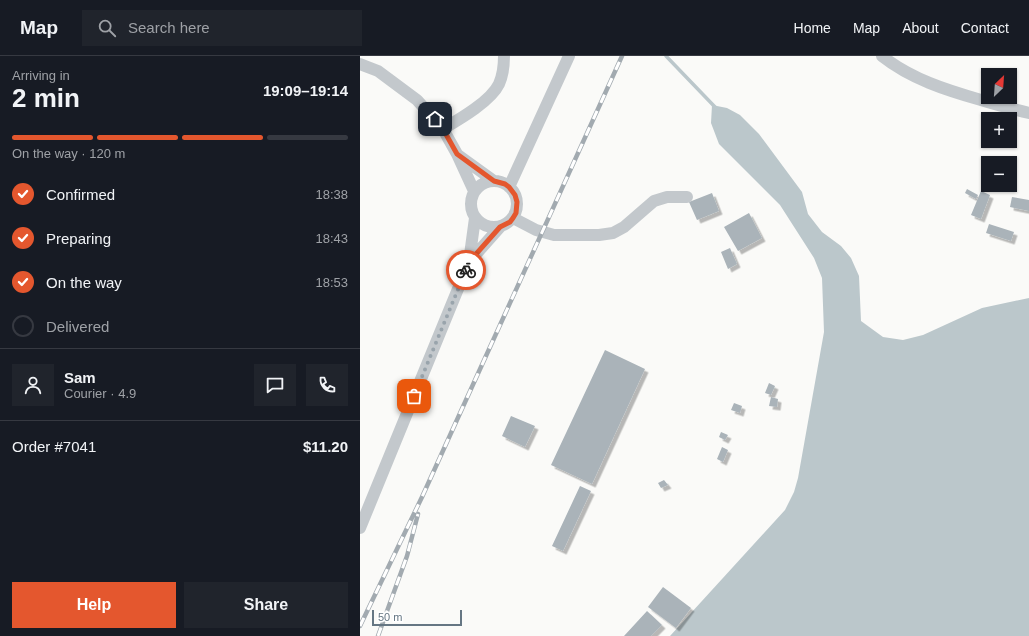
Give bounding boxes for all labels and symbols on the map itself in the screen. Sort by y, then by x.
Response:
north arrow [981,68,1017,104]
pin [418,102,452,136]
courier [446,250,486,290]
pin [397,379,431,413]
scale bar [372,608,462,627]

